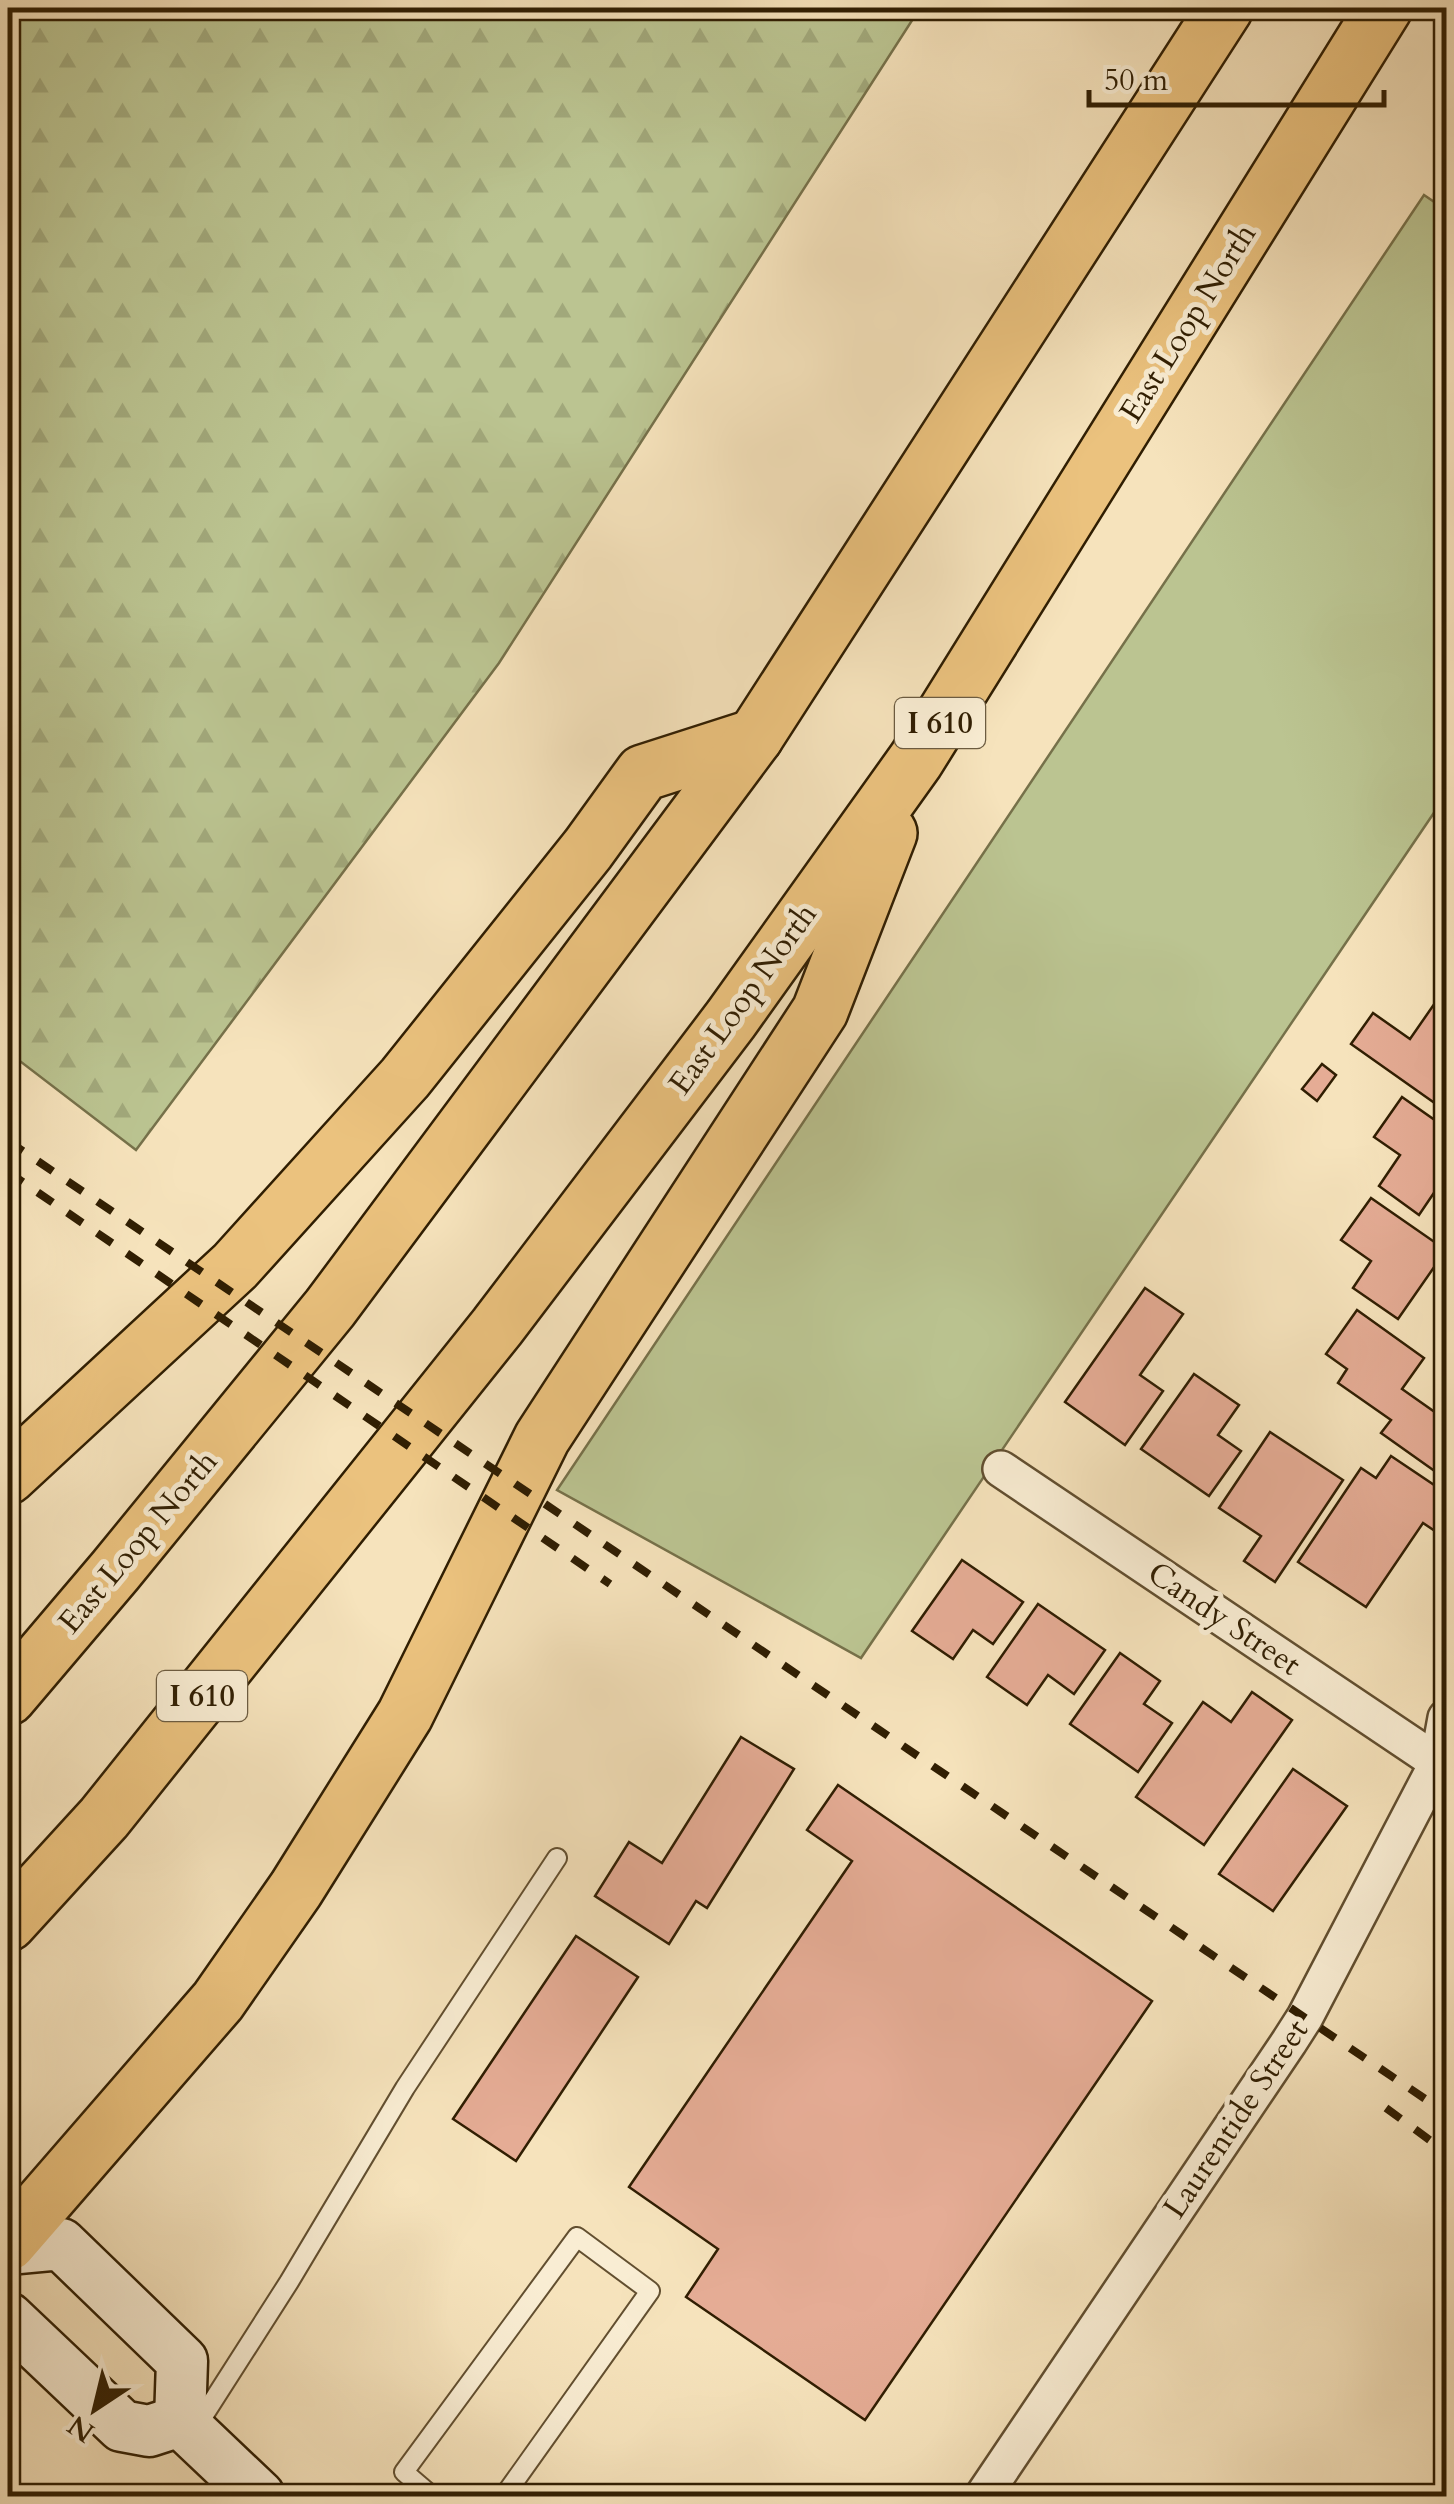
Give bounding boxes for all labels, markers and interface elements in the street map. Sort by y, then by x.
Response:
scale bar [1089,45,1384,107]
text: 50 m [1104,60,1169,101]
street label: East Loop North [1109,215,1267,431]
road number: I 610 [895,698,985,748]
street label: East Loop North [659,894,828,1104]
street label: East Loop North [48,1441,228,1643]
street label: Candy Street [1139,1552,1309,1686]
road number: I 610 [157,1671,247,1721]
street label: Laurentide Street [1153,2011,1319,2227]
north arrow [45,2359,145,2459]
text: N [60,2406,102,2451]

